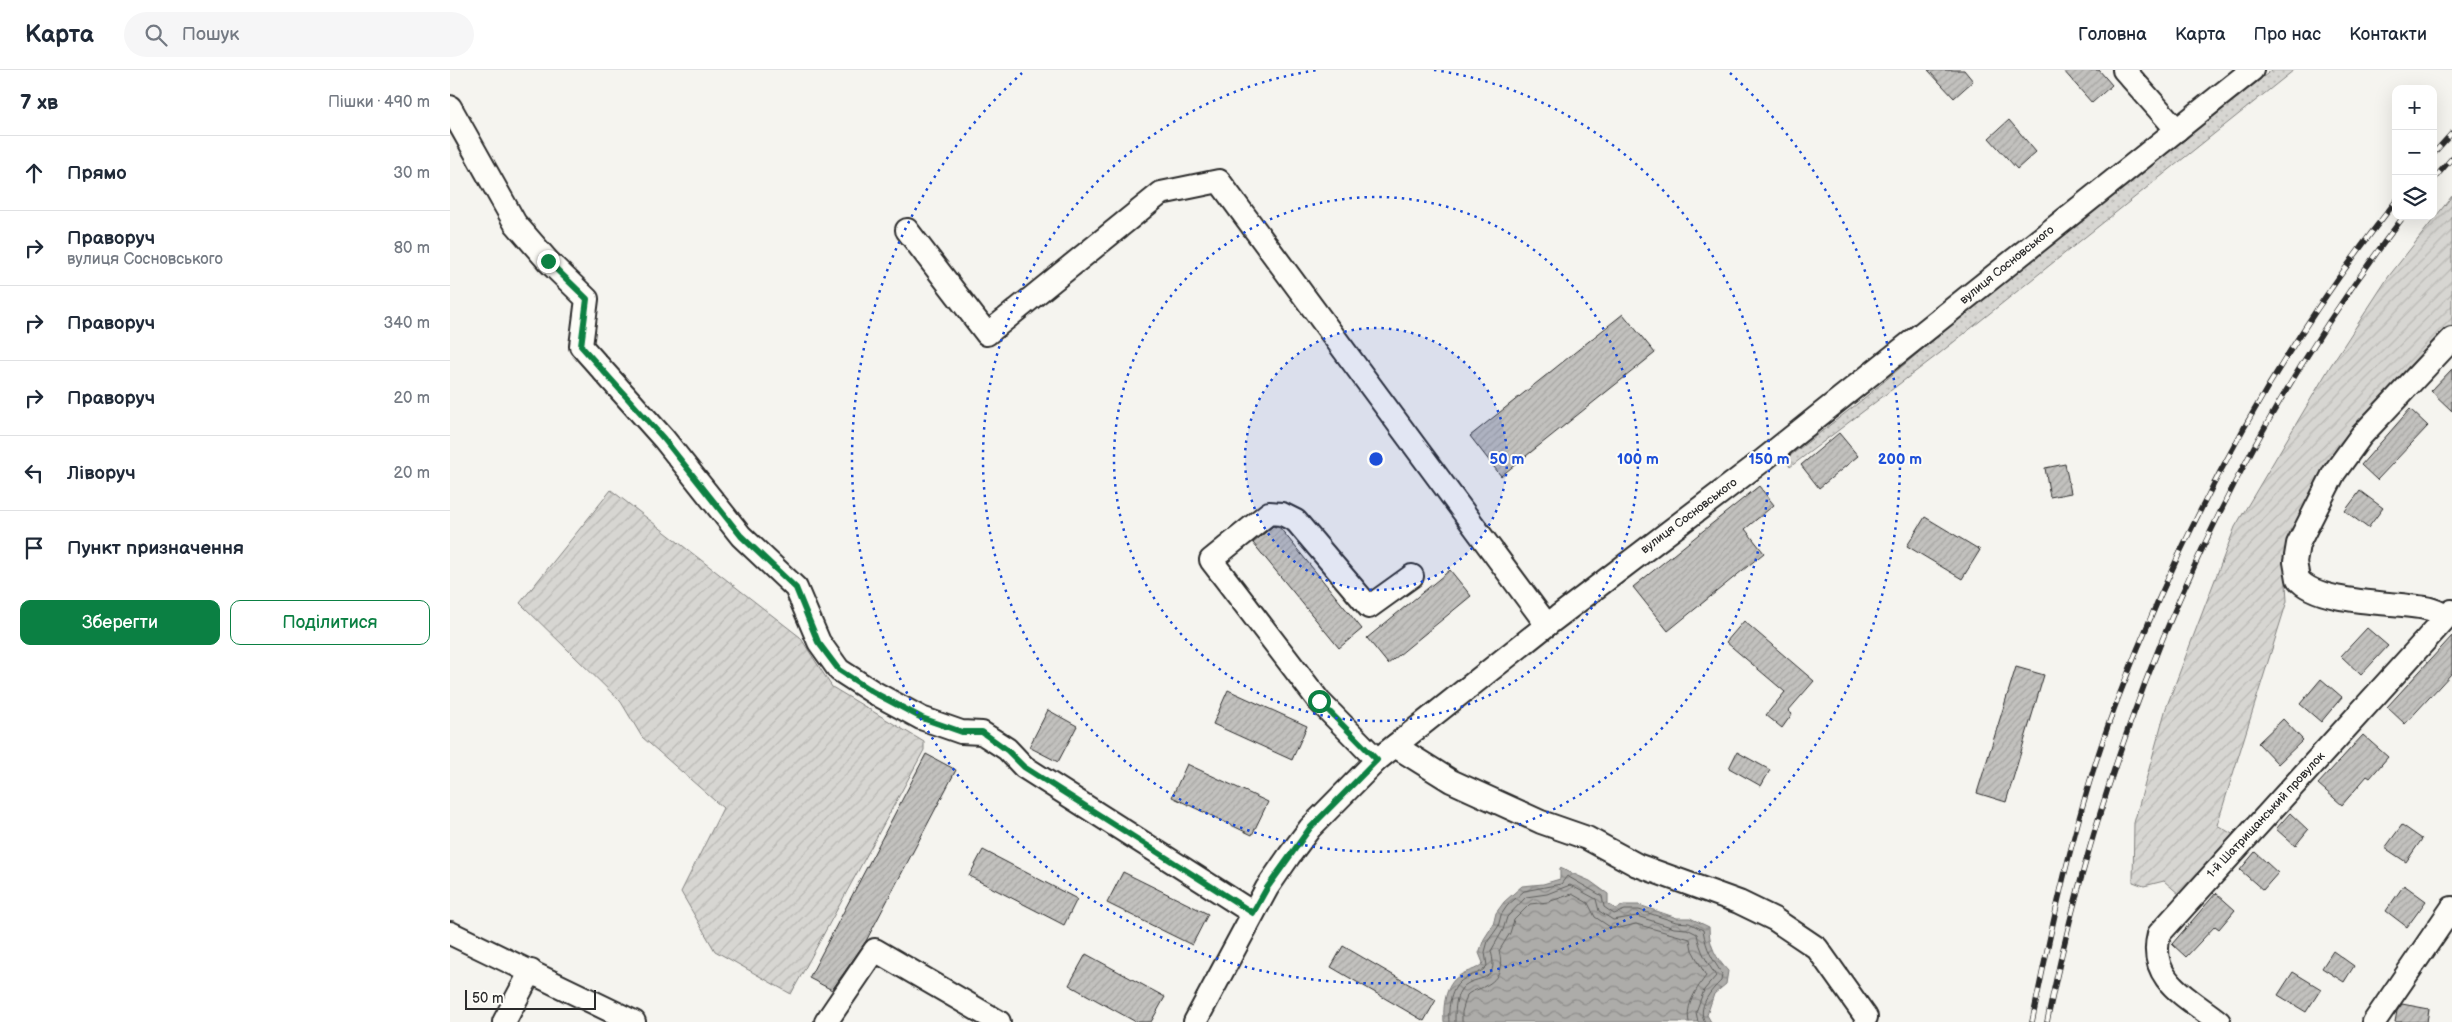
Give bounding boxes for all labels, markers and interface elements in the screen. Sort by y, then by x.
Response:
search box [124,12,474,57]
text: Карта [25,20,94,49]
icon: search [142,21,170,49]
text: Пошук [182,23,239,46]
text: Головна [2078,24,2147,45]
text: Карта [2175,24,2226,45]
text: Про нас [2254,24,2321,45]
text: Контакти [2349,24,2427,45]
map controls [2392,85,2437,220]
button: + [2392,85,2437,130]
text: 7 хв [20,90,58,115]
text: Пішки · 490 m [328,93,430,112]
button: − [2392,130,2437,175]
icon: ahead [20,159,48,187]
text: Прямо [67,162,127,185]
text: 30 m [393,164,430,183]
button: layers [2392,175,2437,220]
street label: вулиця Сосновського [1957,222,2057,308]
text: Праворуч [67,227,155,250]
icon: right [20,234,48,262]
text: 80 m [394,239,430,258]
text: вулиця Сосновського [67,250,223,269]
route end [537,250,560,273]
icon: right [20,309,48,337]
text: Праворуч [67,312,155,335]
text: 340 m [383,314,430,333]
icon: right [20,384,48,412]
text: Праворуч [67,387,155,410]
text: 20 m [394,389,430,408]
centre of rings [1367,450,1385,468]
text: 50 m [1490,450,1525,469]
text: 100 m [1617,450,1659,469]
text: 150 m [1748,450,1790,469]
text: 200 m [1878,450,1922,469]
icon: left [20,459,48,487]
text: Ліворуч [67,462,136,485]
text: 20 m [394,464,430,483]
street label: вулиця Сосновського [1638,475,1740,557]
icon: arrive [20,534,48,562]
text: Пункт призначення [67,537,244,560]
button: Зберегти [20,600,220,645]
button: Поділитися [230,600,430,645]
route start [1308,690,1331,713]
street label: 1-й Шатрищанський провулок [2204,748,2329,881]
scale bar [465,987,596,1010]
text: 50 m [472,990,504,1007]

